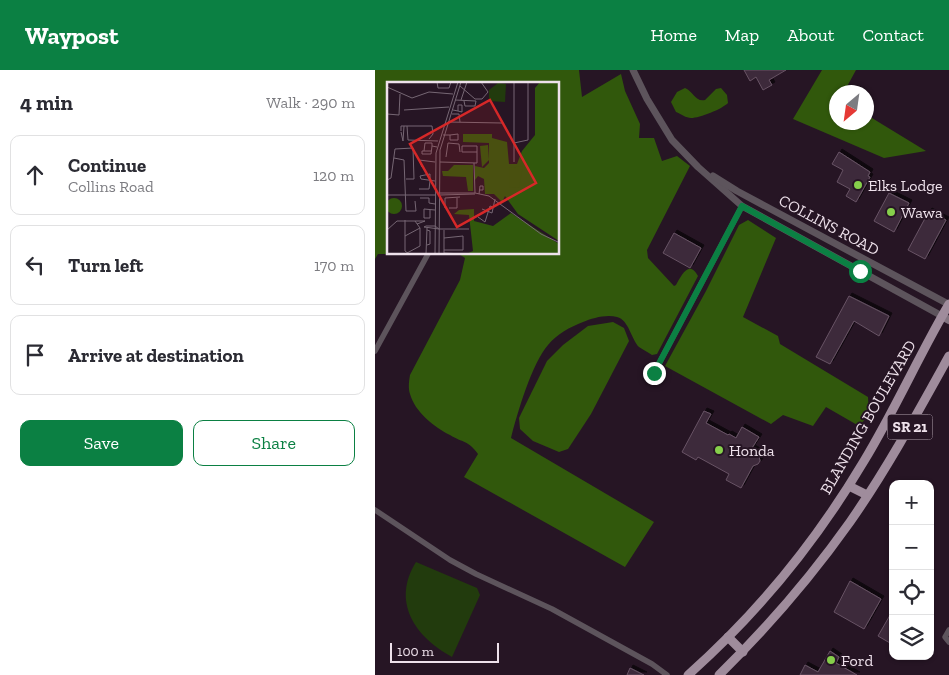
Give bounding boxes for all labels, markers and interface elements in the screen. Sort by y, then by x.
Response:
text: Waypost [25,21,119,50]
text: Home [650,24,697,46]
text: Map [725,24,759,46]
text: About [787,24,834,46]
text: Contact [862,24,924,46]
inset map [387,82,560,255]
north arrow [829,85,874,130]
text: 4 min [20,90,73,115]
text: Walk · 290 m [266,93,355,112]
text: Continue [68,154,146,177]
icon: ahead [21,161,49,189]
text: 120 m [313,166,354,185]
place label: Elks Lodge [868,176,943,195]
text: Collins Road [68,177,154,196]
marker: Elks Lodge [852,179,864,191]
street label: COLLINS ROAD [776,191,882,259]
place label: Wawa [901,203,943,222]
marker: Wawa [885,206,897,218]
icon: left [21,251,49,279]
text: Turn left [68,254,143,277]
text: 170 m [314,256,354,275]
route start [849,260,872,283]
street label: BLANDING BOULEVARD [816,337,920,497]
icon: arrive [21,341,49,369]
text: Arrive at destination [68,344,244,367]
route end [643,362,666,385]
road number: SR 21 [887,414,933,440]
button: Save [20,420,183,466]
button: Share [193,420,355,466]
place label: Honda [729,441,775,460]
marker: Honda [713,444,725,456]
map controls [889,480,934,660]
button: + [889,480,934,525]
button: − [889,525,934,570]
button: locate [889,570,934,615]
button: layers [889,615,934,660]
scale bar [390,640,499,663]
text: 100 m [397,643,434,660]
place label: Ford [841,651,874,670]
marker: Ford [825,654,837,666]

